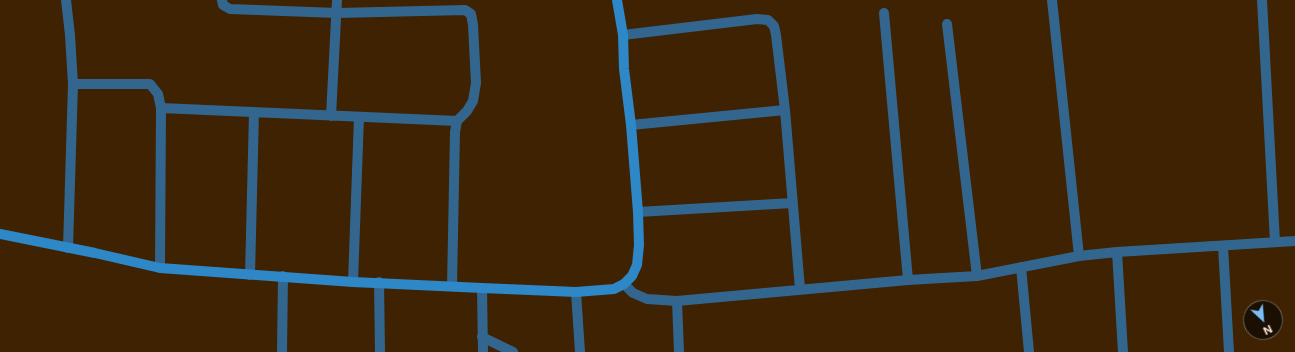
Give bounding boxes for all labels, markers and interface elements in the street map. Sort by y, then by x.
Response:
north arrow [1243,300,1283,340]
text: N [1261,323,1274,337]

